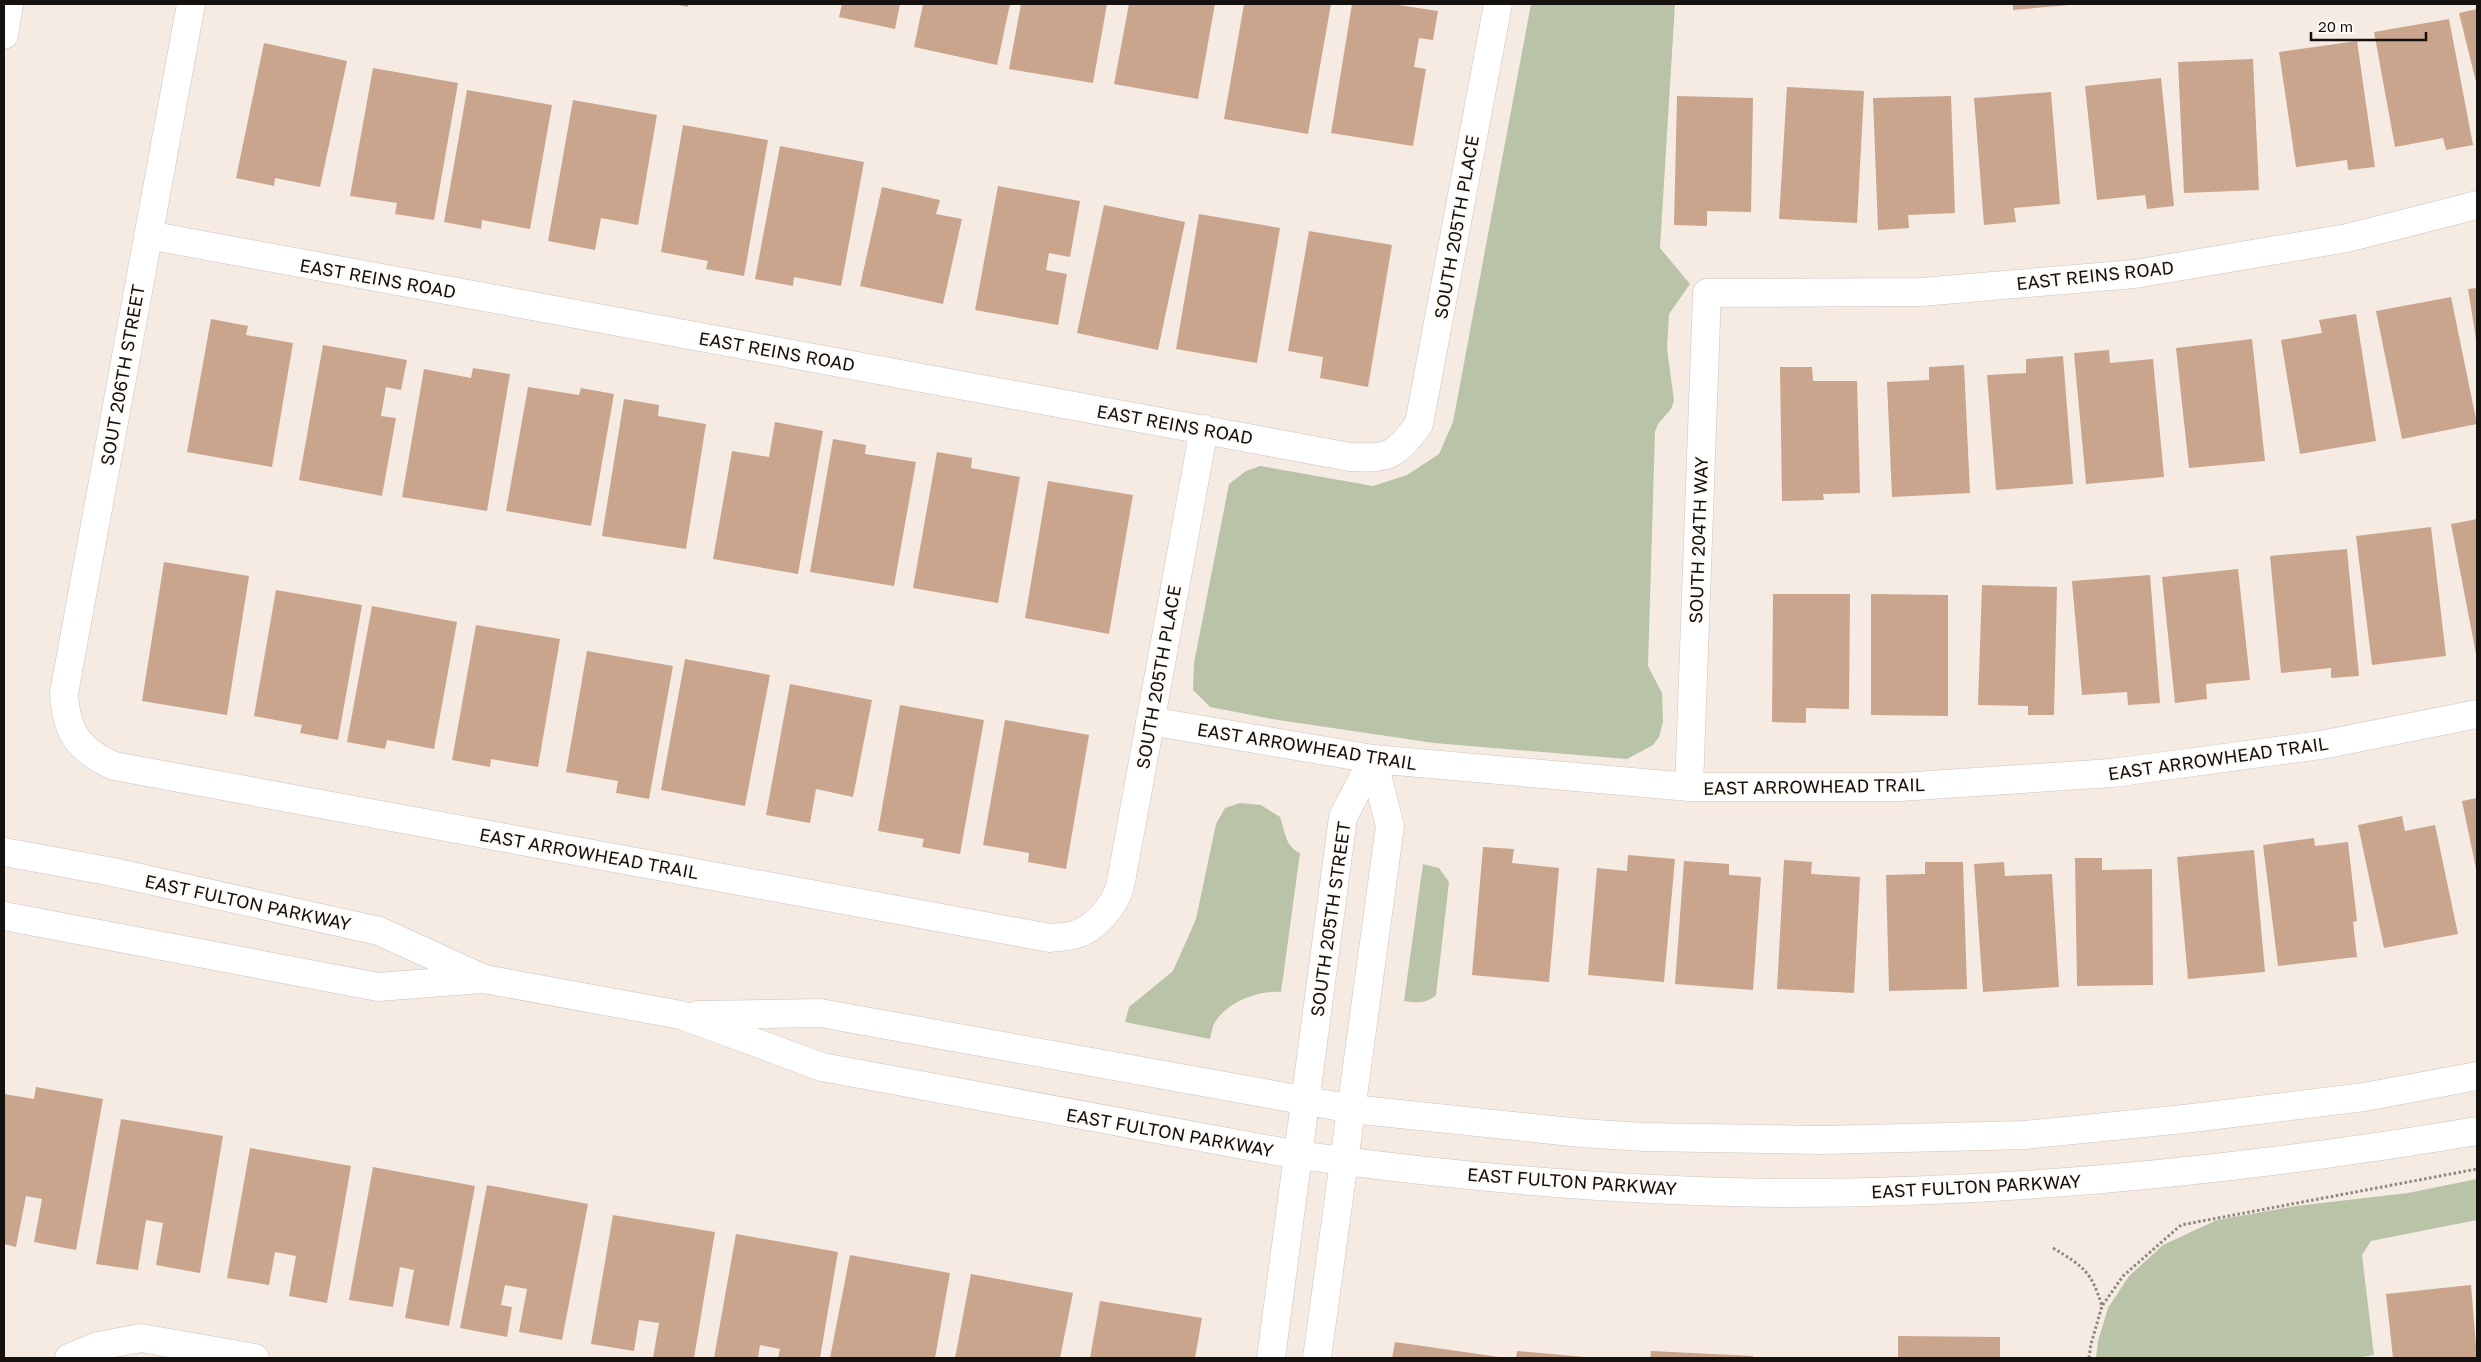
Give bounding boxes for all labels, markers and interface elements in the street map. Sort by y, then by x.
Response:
scale bar [2311,10,2426,42]
text: 20 m [2318,17,2353,35]
street label: SOUTH 205TH PLACE [1429,133,1483,321]
street label: EAST REINS ROAD [298,253,458,303]
street label: EAST REINS ROAD [2015,256,2175,294]
street label: SOUT 206TH STREET [95,283,149,467]
street label: EAST REINS ROAD [697,326,857,376]
street label: EAST REINS ROAD [1095,399,1255,449]
street label: SOUTH 204TH WAY [1684,456,1712,624]
street label: SOUTH 205TH PLACE [1131,583,1185,771]
street label: EAST ARROWHEAD TRAIL [1196,718,1418,774]
street label: EAST ARROWHEAD TRAIL [2107,732,2329,784]
street label: EAST ARROWHEAD TRAIL [1703,773,1925,799]
street label: SOUTH 205TH STREET [1305,820,1355,1018]
street label: EAST ARROWHEAD TRAIL [478,823,700,883]
street label: EAST FULTON PARKWAY [143,869,353,935]
street label: EAST FULTON PARKWAY [1065,1103,1276,1161]
street label: EAST FULTON PARKWAY [1466,1163,1678,1199]
street label: EAST FULTON PARKWAY [1871,1169,2082,1202]

